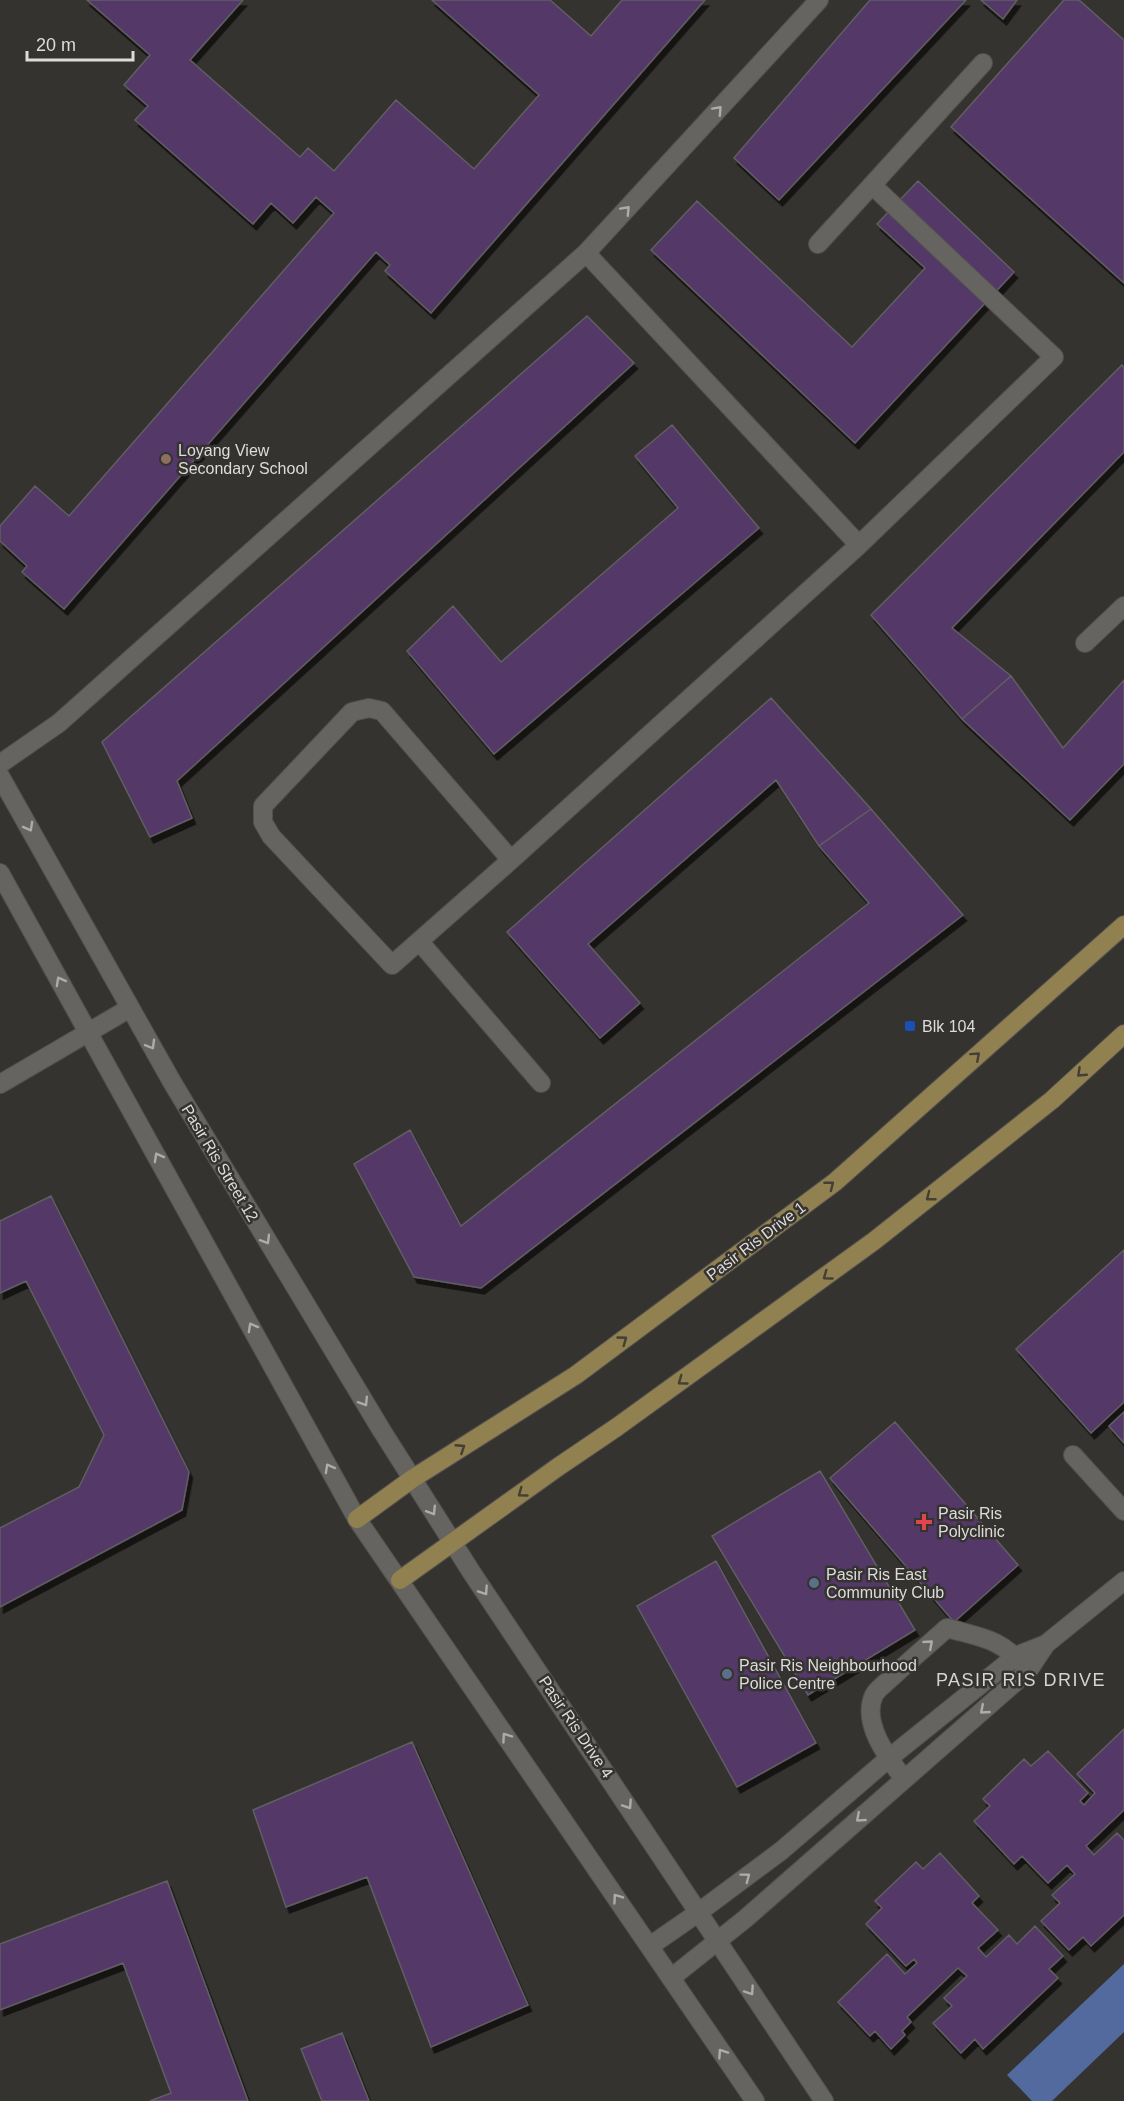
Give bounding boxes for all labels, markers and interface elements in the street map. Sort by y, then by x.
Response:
scale bar [27,24,134,62]
text: 20 m [36,35,76,55]
one-way arrow [711,106,722,117]
one-way arrow [619,206,630,217]
place label: Loyang View Secondary School [178,442,308,477]
marker: Loyang View Secondary School [159,452,173,466]
one-way arrow [21,821,33,831]
one-way arrow [56,977,67,987]
place label: Blk 104 [922,1018,975,1035]
marker: Blk 104 [903,1019,917,1033]
one-way arrow [144,1039,155,1049]
one-way arrow [969,1052,980,1063]
one-way arrow [1077,1066,1088,1077]
street label: Pasir Ris Street 12 [178,1101,262,1225]
one-way arrow [154,1152,165,1163]
one-way arrow [823,1182,834,1193]
one-way arrow [926,1189,937,1200]
street label: Pasir Ris Drive 1 [703,1198,809,1284]
one-way arrow [259,1234,271,1244]
one-way arrow [822,1268,833,1279]
one-way arrow [248,1323,259,1334]
one-way arrow [617,1336,628,1347]
one-way arrow [677,1374,688,1385]
one-way arrow [357,1395,368,1406]
one-way arrow [455,1444,466,1455]
one-way arrow [325,1464,336,1474]
one-way arrow [517,1486,528,1497]
one-way arrow [425,1504,436,1515]
place label: Pasir Ris Polyclinic [938,1505,1005,1540]
marker: Pasir Ris Polyclinic [915,1513,933,1531]
place label: Pasir Ris East Community Club [826,1566,944,1601]
marker: Pasir Ris East Community Club [807,1576,821,1590]
one-way arrow [477,1585,488,1596]
one-way arrow [922,1640,933,1651]
place label: Pasir Ris Neighbourhood Police Centre [739,1657,917,1692]
marker: Pasir Ris Neighbourhood Police Centre [720,1667,734,1681]
district label: PASIR RIS DRIVE [936,1670,1106,1690]
street label: Pasir Ris Drive 4 [536,1673,616,1781]
one-way arrow [980,1703,991,1714]
one-way arrow [502,1733,513,1744]
one-way arrow [621,1799,632,1810]
one-way arrow [856,1811,867,1822]
one-way arrow [739,1873,750,1884]
one-way arrow [613,1893,624,1904]
one-way arrow [743,1984,754,1995]
one-way arrow [718,2048,729,2059]

